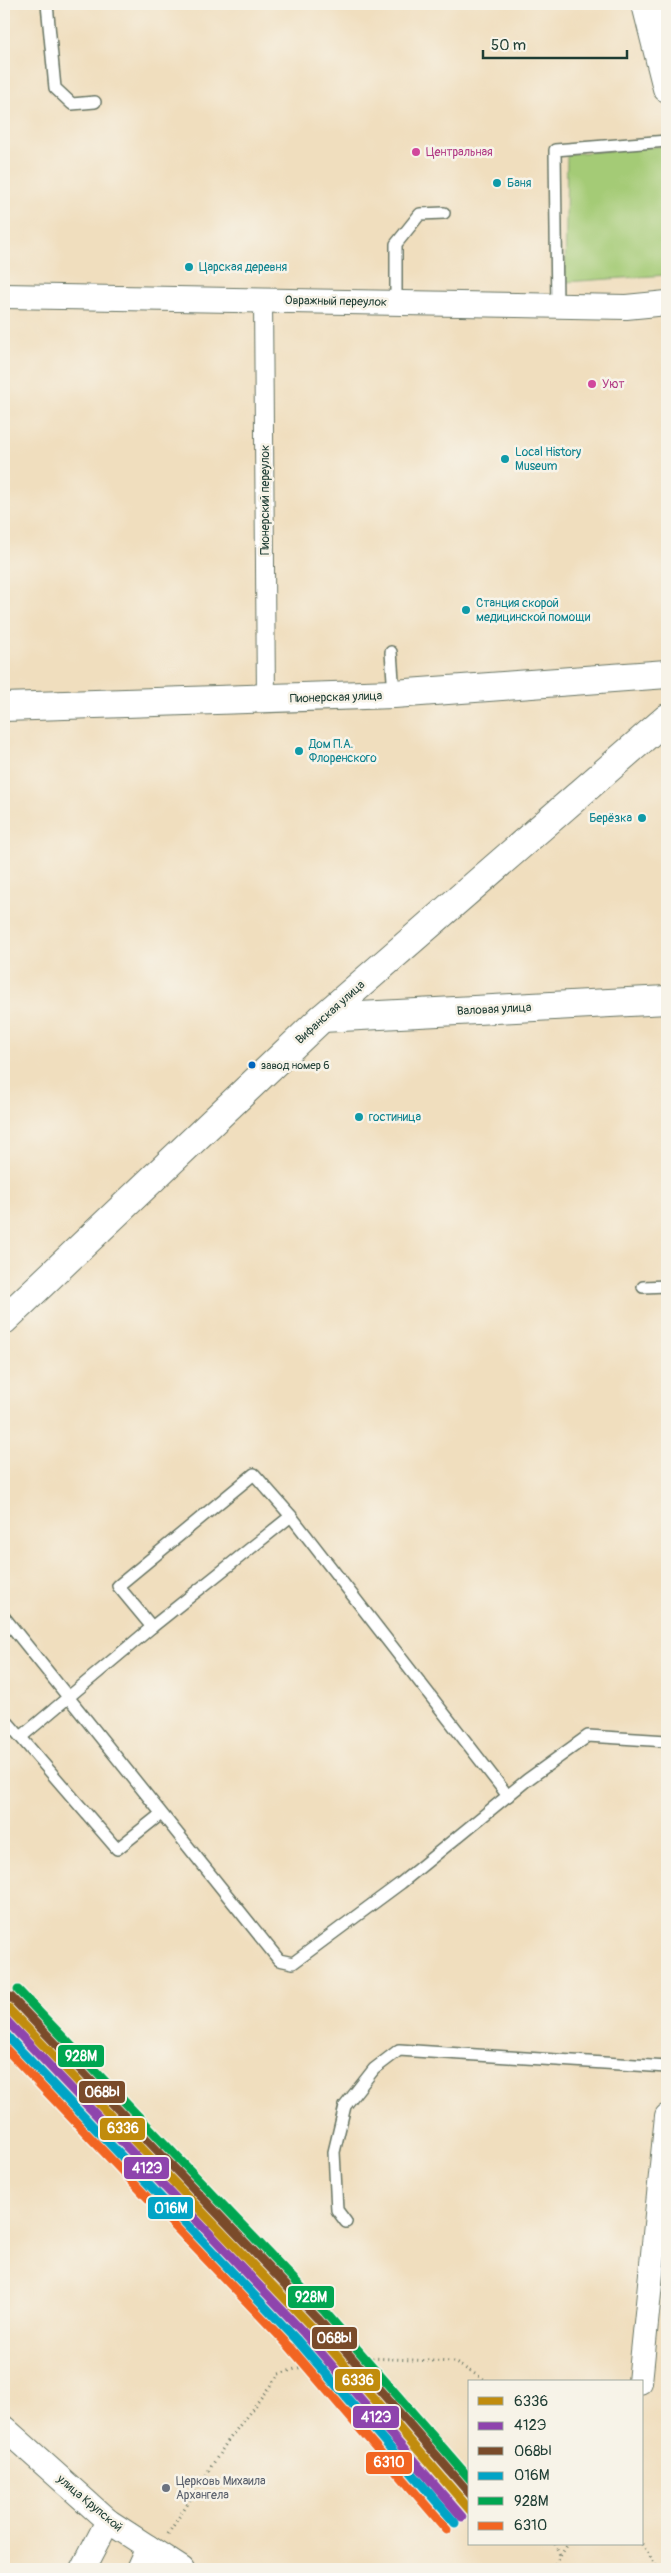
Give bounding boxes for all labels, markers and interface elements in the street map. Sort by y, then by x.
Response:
scale bar [483,28,627,60]
text: 50 m [491,36,526,55]
place label: Центральная [426,145,493,160]
marker: Центральная [410,146,422,158]
place label: Баня [507,176,532,191]
marker: Баня [491,177,503,189]
place label: Царская деревня [199,260,287,275]
marker: Царская деревня [183,261,195,273]
street label: Овражный переулок [285,293,387,310]
place label: Уют [602,377,625,392]
marker: Уют [586,378,598,390]
street label: Пионерский переулок [258,445,273,555]
place label: Local History Museum [515,445,581,474]
marker: Local History Museum [499,453,511,465]
place label: Станция скорой медицинской помощи [476,596,591,625]
marker: Станция скорой медицинской помощи [460,604,472,616]
street label: Пионерская улица [290,688,383,707]
place label: Дом П.А. Флоренского [308,737,377,766]
marker: Дом П.А. Флоренского [293,745,305,757]
place label: Берёзка [589,811,632,826]
marker: Берёзка [636,812,648,824]
street label: Вифанская улица [293,977,368,1047]
street label: Валовая улица [456,1000,532,1019]
place label: завод номер 6 [261,1059,330,1072]
marker: завод номер 6 [247,1060,257,1070]
place label: гостиница [369,1110,422,1125]
marker: гостиница [353,1111,365,1123]
line badge: 928М [57,2044,105,2068]
text: 928М [65,2048,97,2065]
line badge: 068Ы [78,2080,126,2104]
text: 068Ы [85,2084,119,2101]
line badge: 6336 [99,2117,146,2141]
text: 6336 [107,2120,139,2137]
line badge: 412Э [123,2156,170,2180]
text: 412Э [132,2160,163,2177]
line badge: 016М [147,2196,194,2220]
text: 016М [154,2200,188,2217]
line badge: 928М [287,2285,335,2309]
text: 928М [295,2289,327,2306]
line badge: 068Ы [311,2326,358,2350]
text: 068Ы [317,2330,351,2347]
line badge: 6336 [334,2368,381,2392]
text: 6336 [342,2372,374,2389]
legend [468,2380,644,2546]
text: 6336 [514,2392,548,2411]
line badge: 412Э [352,2405,400,2429]
text: 412Э [361,2409,392,2426]
text: 412Э [514,2416,546,2435]
text: 068Ы [514,2442,552,2461]
line badge: 6310 [365,2451,413,2475]
text: 6310 [374,2454,405,2471]
text: 016М [514,2466,550,2485]
street label: улица Крупской [53,2471,126,2535]
place label: Церковь Михаила Архангела [176,2474,266,2503]
marker: Церковь Михаила Архангела [160,2482,172,2494]
text: 928М [514,2492,549,2511]
text: 6310 [514,2516,547,2535]

